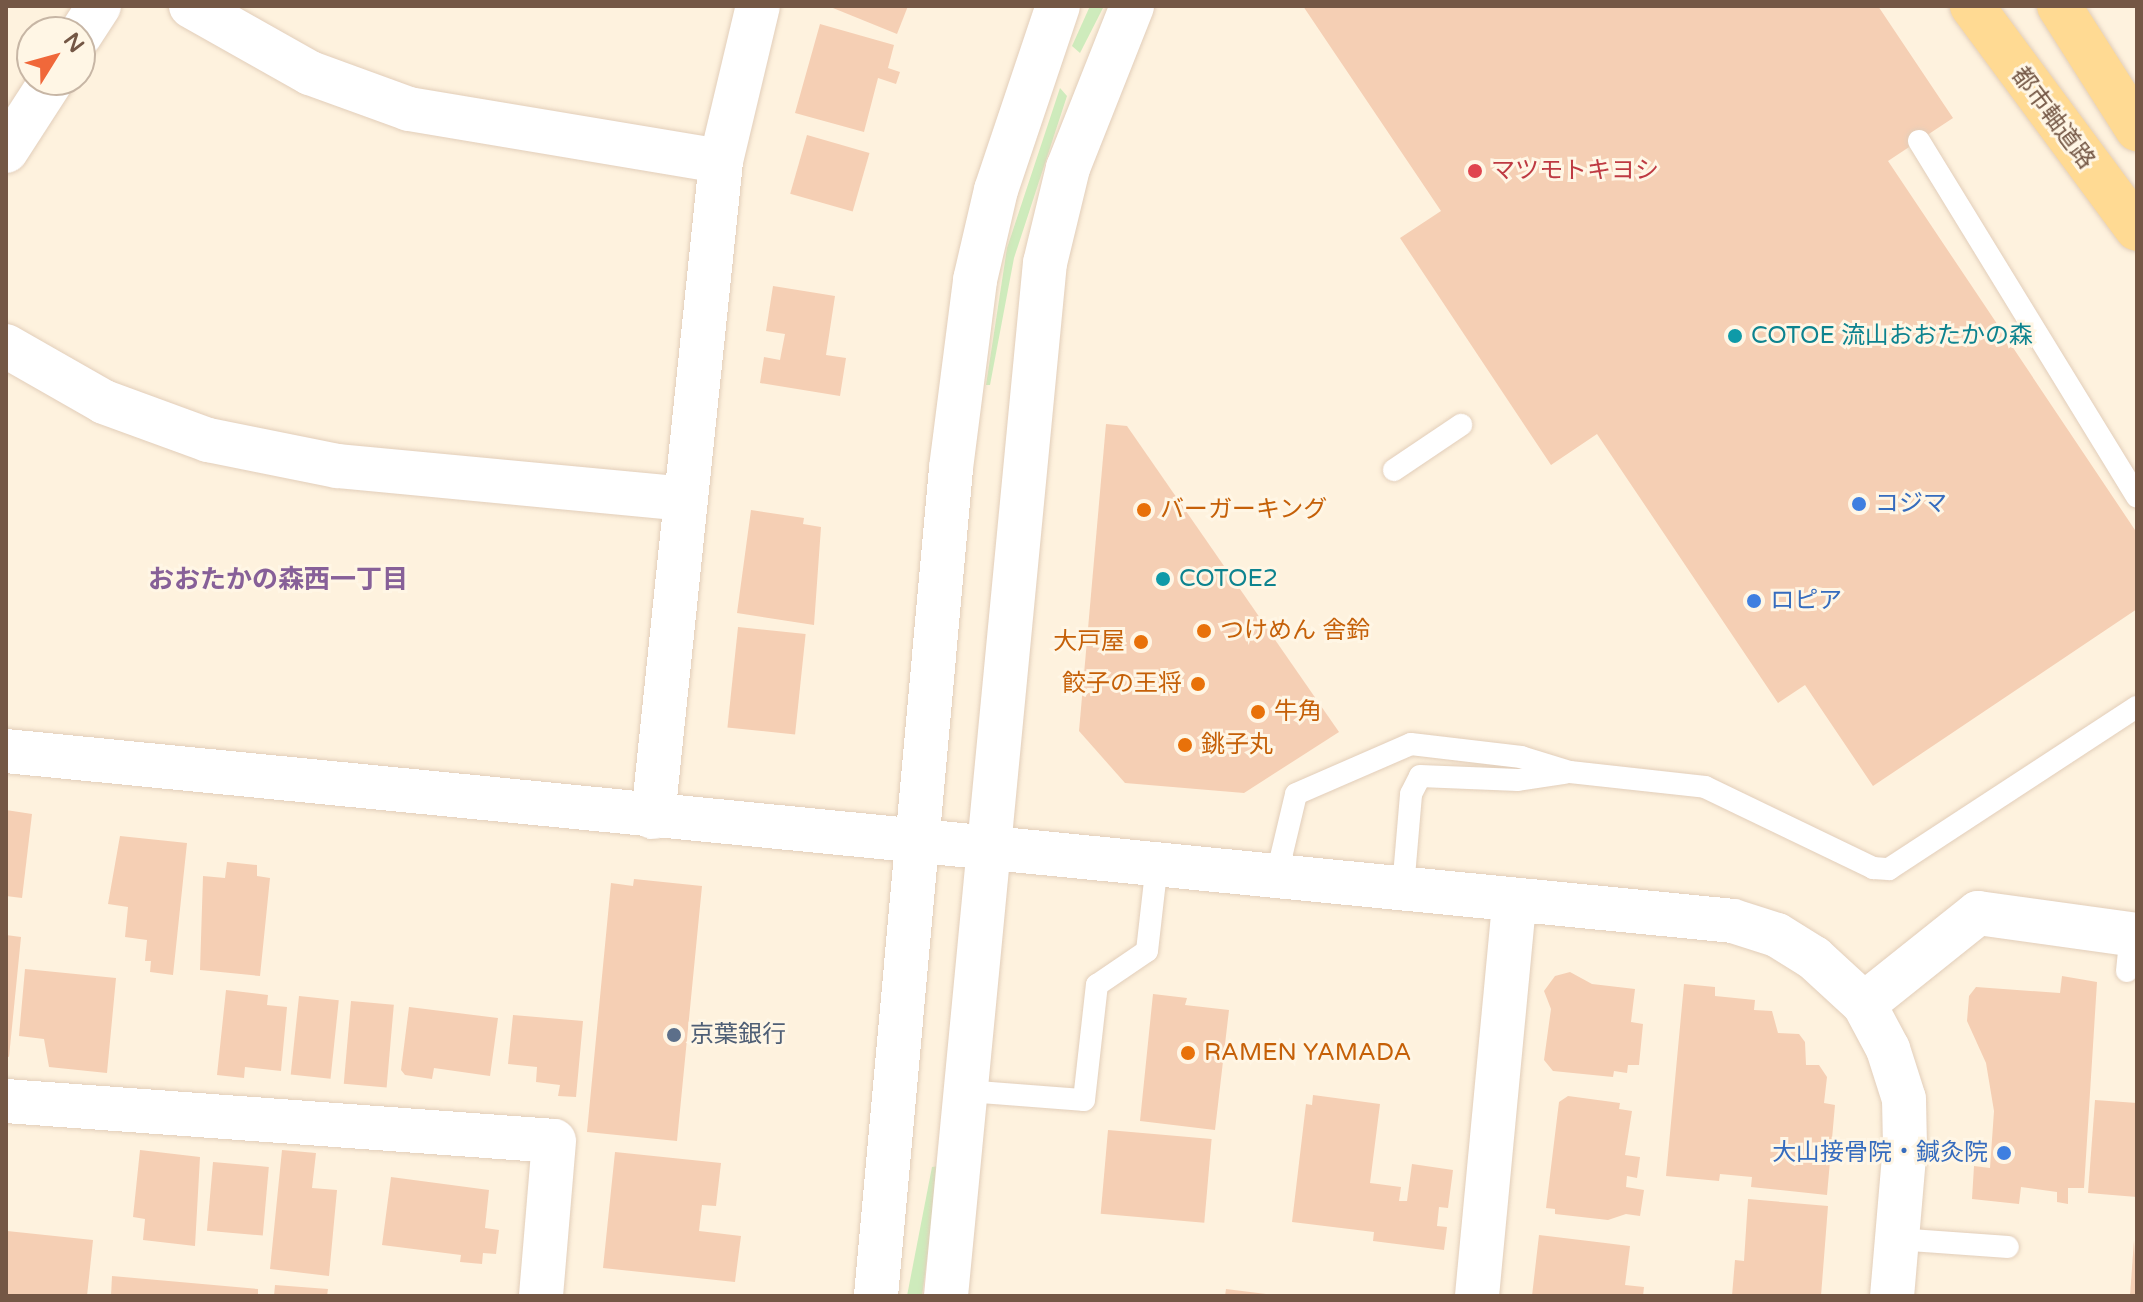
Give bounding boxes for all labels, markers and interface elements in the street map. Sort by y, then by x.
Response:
north arrow [16,16,96,96]
text: N [58,28,89,58]
street label: 都市軸道路 [2005,61,2101,175]
place label: マツモトキヨシ [1491,157,1659,185]
marker: マツモトキヨシ [1466,162,1484,180]
place label: COTOE 流山おおたかの森 [1751,322,2033,350]
marker: COTOE 流山おおたかの森 [1726,327,1744,345]
place label: コジマ [1875,490,1947,518]
marker: コジマ [1850,495,1868,513]
place label: バーガーキング [1160,496,1328,524]
marker: バーガーキング [1135,501,1153,519]
district label: おおたかの森西一丁目 [148,564,408,596]
place label: COTOE2 [1179,565,1278,593]
marker: COTOE2 [1154,570,1172,588]
place label: ロピア [1770,587,1842,615]
marker: ロピア [1745,592,1763,610]
place label: つけめん 舎鈴 [1220,617,1370,645]
marker: つけめん 舎鈴 [1195,622,1213,640]
place label: 大戸屋 [1053,628,1125,656]
marker: 大戸屋 [1132,633,1150,651]
place label: 餃子の王将 [1062,670,1182,698]
marker: 餃子の王将 [1189,675,1207,693]
place label: 牛角 [1274,698,1322,726]
marker: 牛角 [1249,703,1267,721]
place label: 銚子丸 [1201,731,1273,759]
marker: 銚子丸 [1176,736,1194,754]
place label: 京葉銀行 [690,1021,786,1049]
marker: 京葉銀行 [665,1026,683,1044]
place label: RAMEN YAMADA [1204,1039,1411,1067]
marker: RAMEN YAMADA [1179,1044,1197,1062]
place label: 大山接骨院・鍼灸院 [1772,1139,1988,1167]
marker: 大山接骨院・鍼灸院 [1995,1144,2013,1162]

